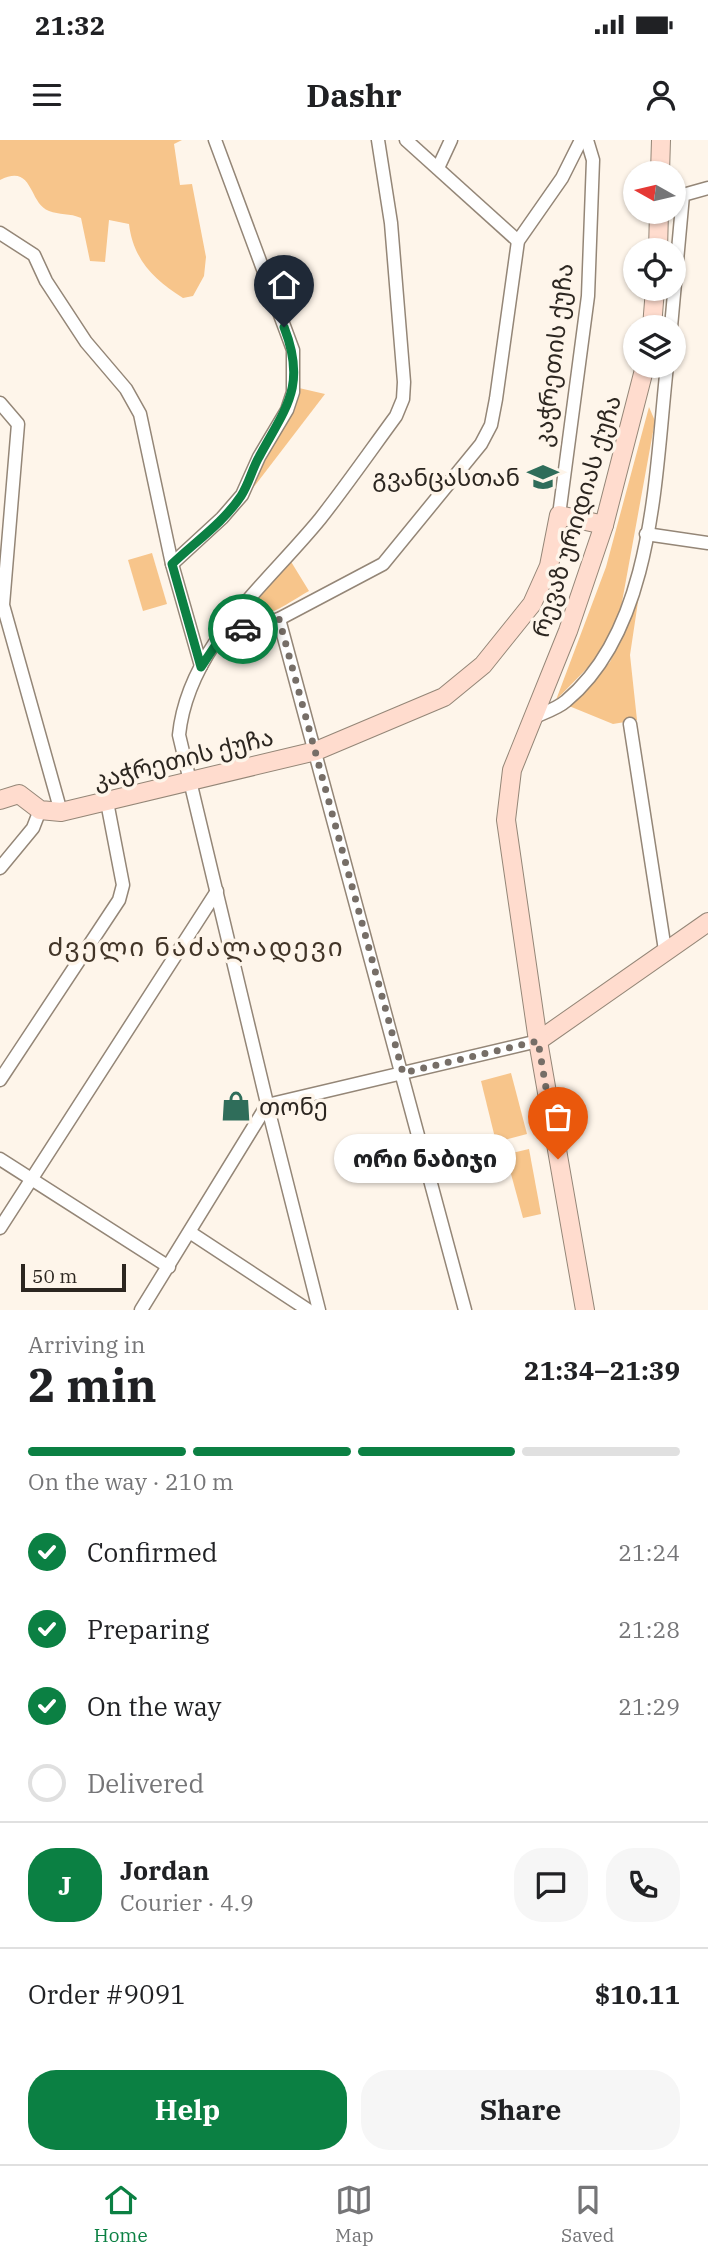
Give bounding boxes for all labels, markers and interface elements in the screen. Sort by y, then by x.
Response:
text: 21:32 [35,8,105,42]
text: Dashr [306,74,402,116]
icon: menu [28,76,66,114]
icon: person [642,76,680,114]
north arrow [623,161,686,224]
map controls [623,161,686,378]
button: locate [623,238,686,301]
pin [254,255,314,327]
street label: კაჭრეთის ქუჩა [526,261,580,449]
icon: home [265,266,303,304]
button: layers [623,315,686,378]
street label: რევაზ ურიდიას ქუჩა [524,391,628,641]
school or university icon: გვანცასთან [526,460,560,494]
place label: გვანცასთან [372,461,520,493]
courier [208,594,278,664]
icon: car [224,610,262,648]
street label: კაჭრეთის ქუჩა [90,720,276,796]
district label: ძველი ნაძალადევი [47,929,345,963]
pin [528,1087,588,1159]
shop icon: თონე [219,1089,253,1123]
place label: თონე [259,1090,328,1122]
icon: bag [539,1098,577,1136]
callout: ორი ნაბიჯი [334,1135,516,1184]
text: ორი ნაბიჯი [353,1143,497,1173]
scale bar [21,1261,126,1293]
text: 50 m [32,1264,77,1288]
text: Arriving in [28,1329,145,1359]
text: 21:34–21:39 [524,1353,680,1387]
text: 2 min [28,1355,157,1415]
text: On the way · 210 m [28,1466,234,1496]
icon: check [28,1533,66,1571]
text: Confirmed [87,1535,218,1569]
text: 21:24 [618,1537,680,1567]
icon: check [28,1610,66,1648]
text: Preparing [87,1612,209,1646]
text: 21:28 [618,1614,680,1644]
icon: check [28,1687,66,1725]
text: On the way [87,1689,221,1723]
text: 21:29 [618,1691,680,1721]
text: Delivered [87,1766,204,1800]
button: chat [514,1848,588,1922]
button: phone [606,1848,680,1922]
text: Jordan [120,1853,210,1887]
text: J [58,1868,72,1902]
text: Courier · 4.9 [120,1887,254,1917]
text: Order #9091 [28,1977,186,2011]
text: $10.11 [595,1977,680,2011]
button: Help [28,2070,347,2150]
button: Share [361,2070,680,2150]
tab: Home [94,2181,148,2247]
tab: Map [335,2181,374,2247]
tab: Saved [561,2181,614,2247]

